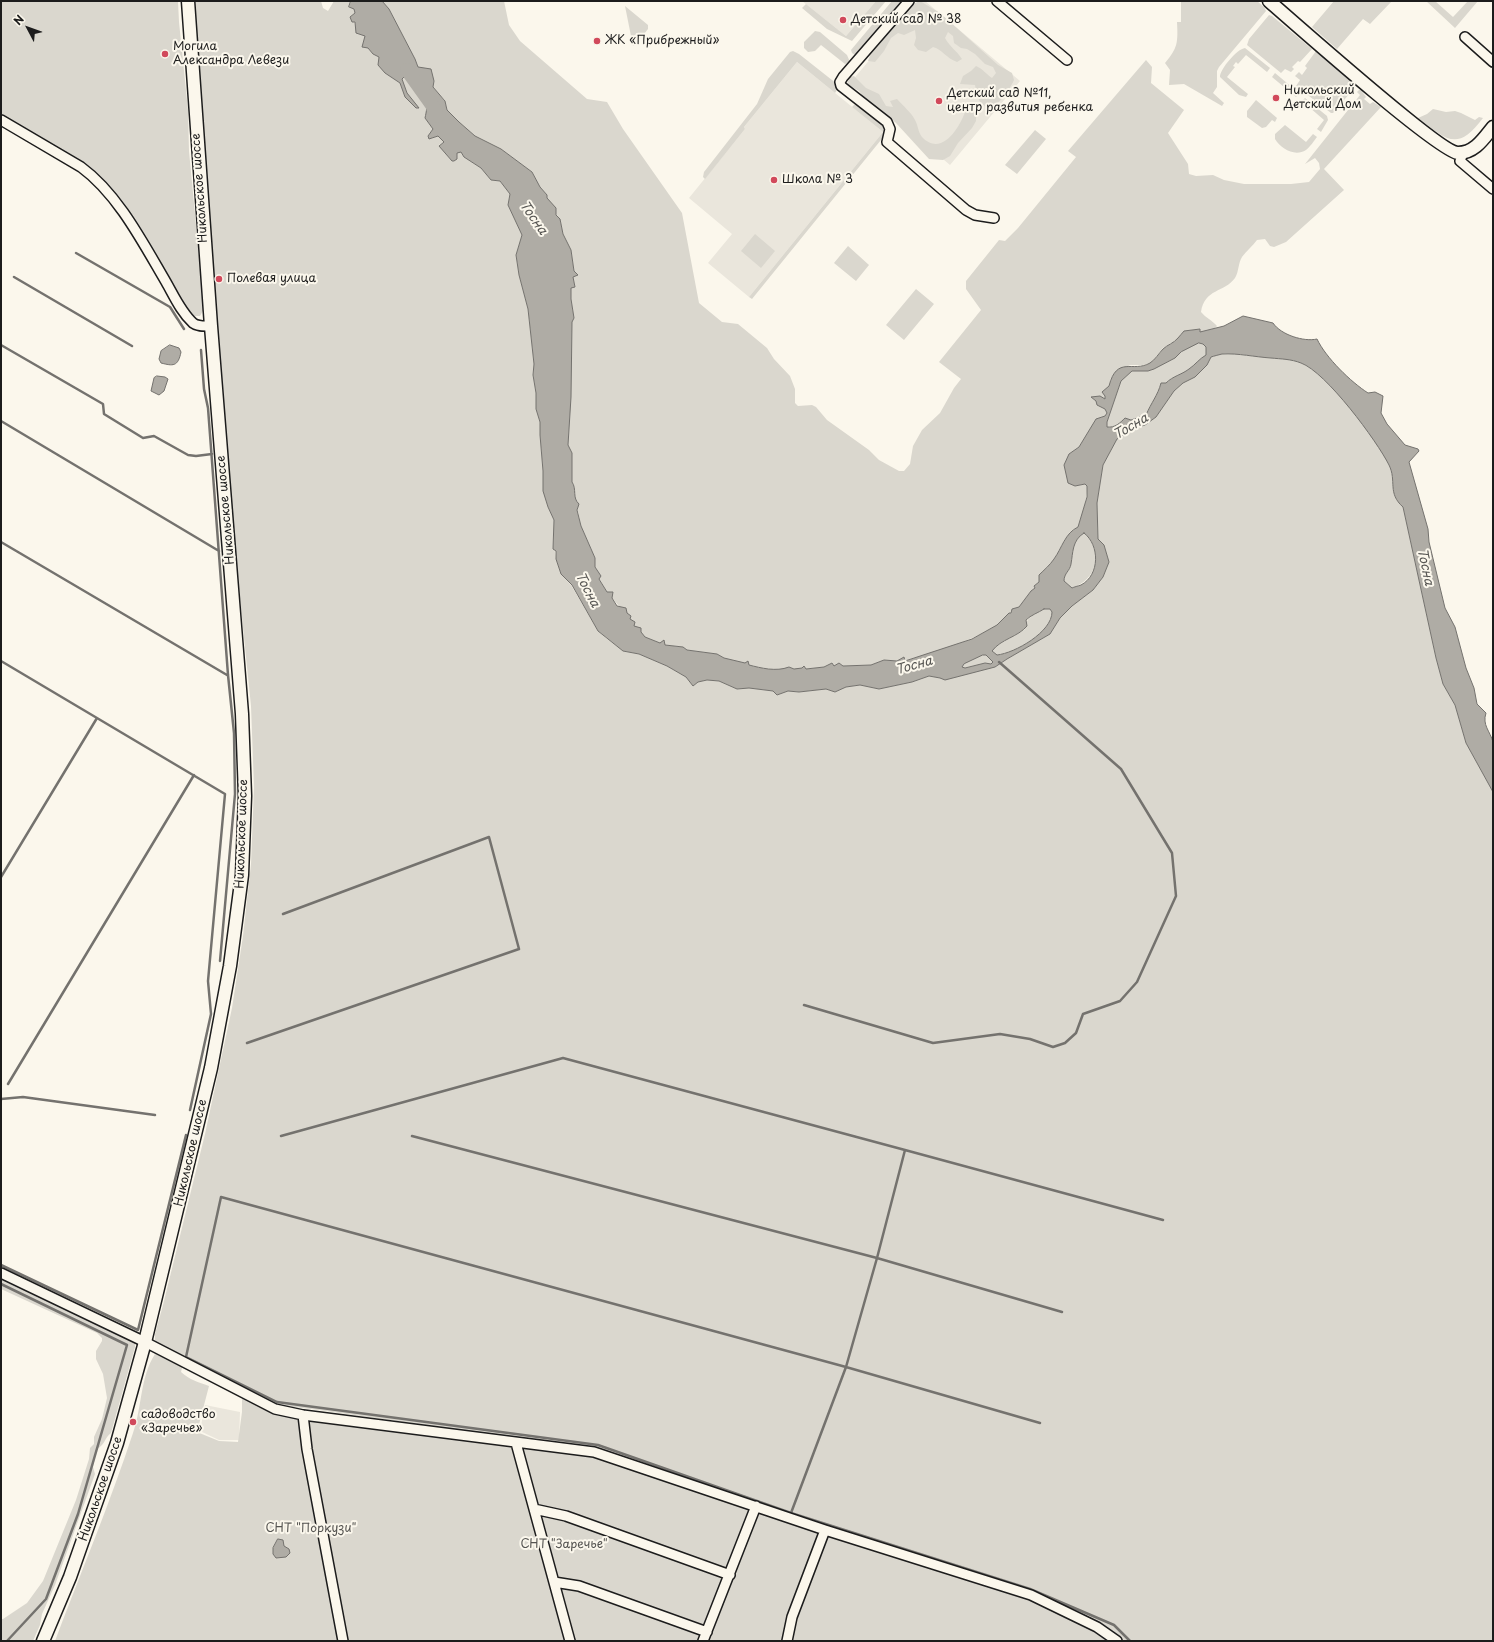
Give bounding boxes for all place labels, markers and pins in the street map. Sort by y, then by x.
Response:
place label: Детский сад № 38 [851,13,962,27]
marker: Детский сад № 38 [838,15,848,25]
place label: ЖК «Прибрежный» [605,34,719,48]
marker: ЖК «Прибрежный» [592,36,602,46]
place label: Могила Александра Левези [173,40,289,68]
marker: Могила Александра Левези [160,49,170,59]
place label: Никольский Детский Дом [1284,84,1361,112]
place label: Детский сад №11, центр развития ребенка [947,87,1093,115]
marker: Никольский Детский Дом [1271,93,1281,103]
marker: Детский сад №11, центр развития ребенка [934,96,944,106]
place label: Школа № 3 [782,173,853,187]
marker: Школа № 3 [769,175,779,185]
place label: Полевая улица [227,272,316,286]
marker: Полевая улица [214,274,224,284]
place label: садоводство «Заречье» [141,1408,215,1436]
marker: садоводство «Заречье» [128,1417,138,1427]

